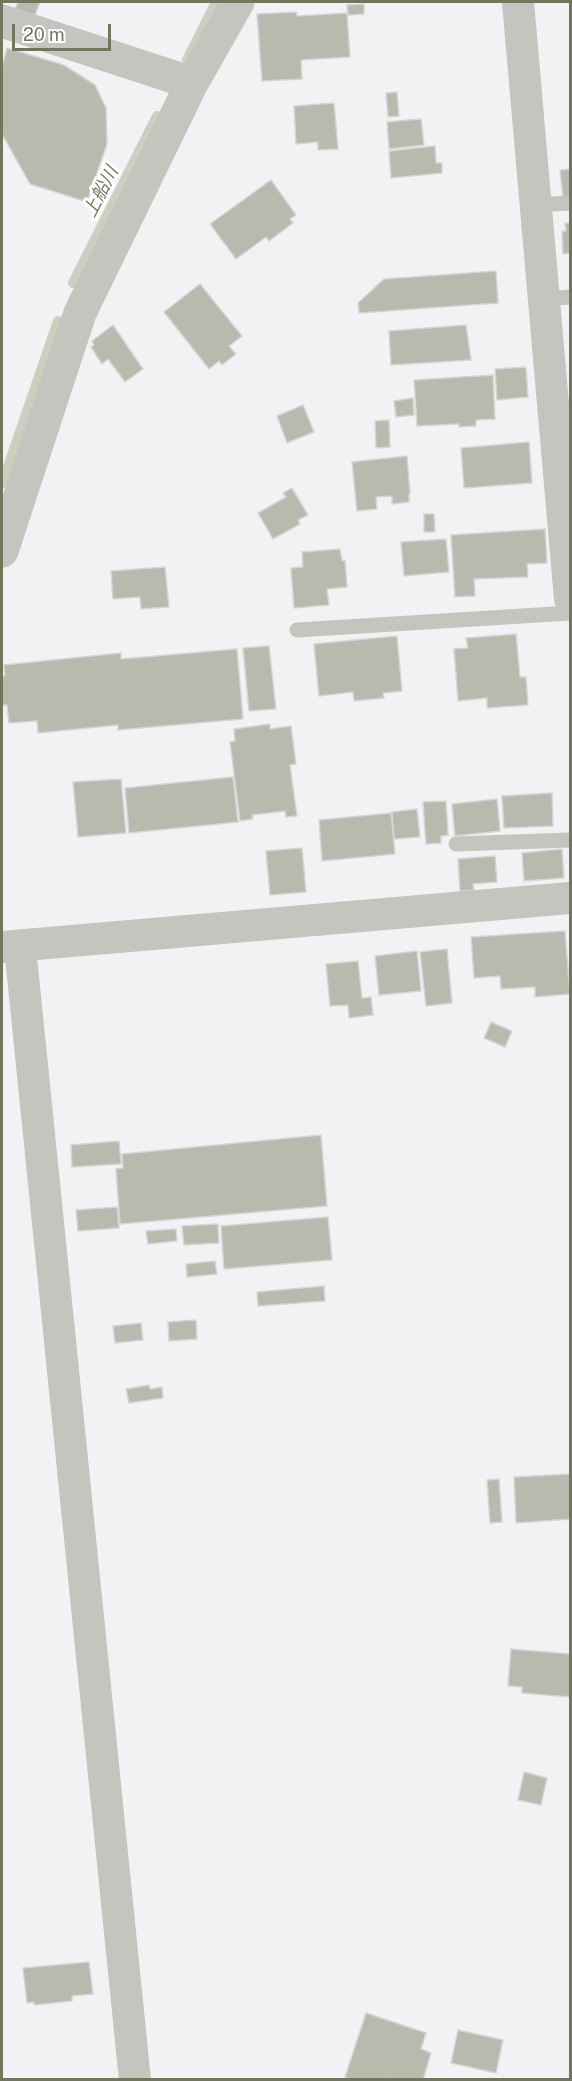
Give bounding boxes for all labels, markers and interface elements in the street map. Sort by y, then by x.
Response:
scale bar [15,12,114,50]
text: 20 m [23,24,65,45]
water label: 上船川 [79,163,123,221]

